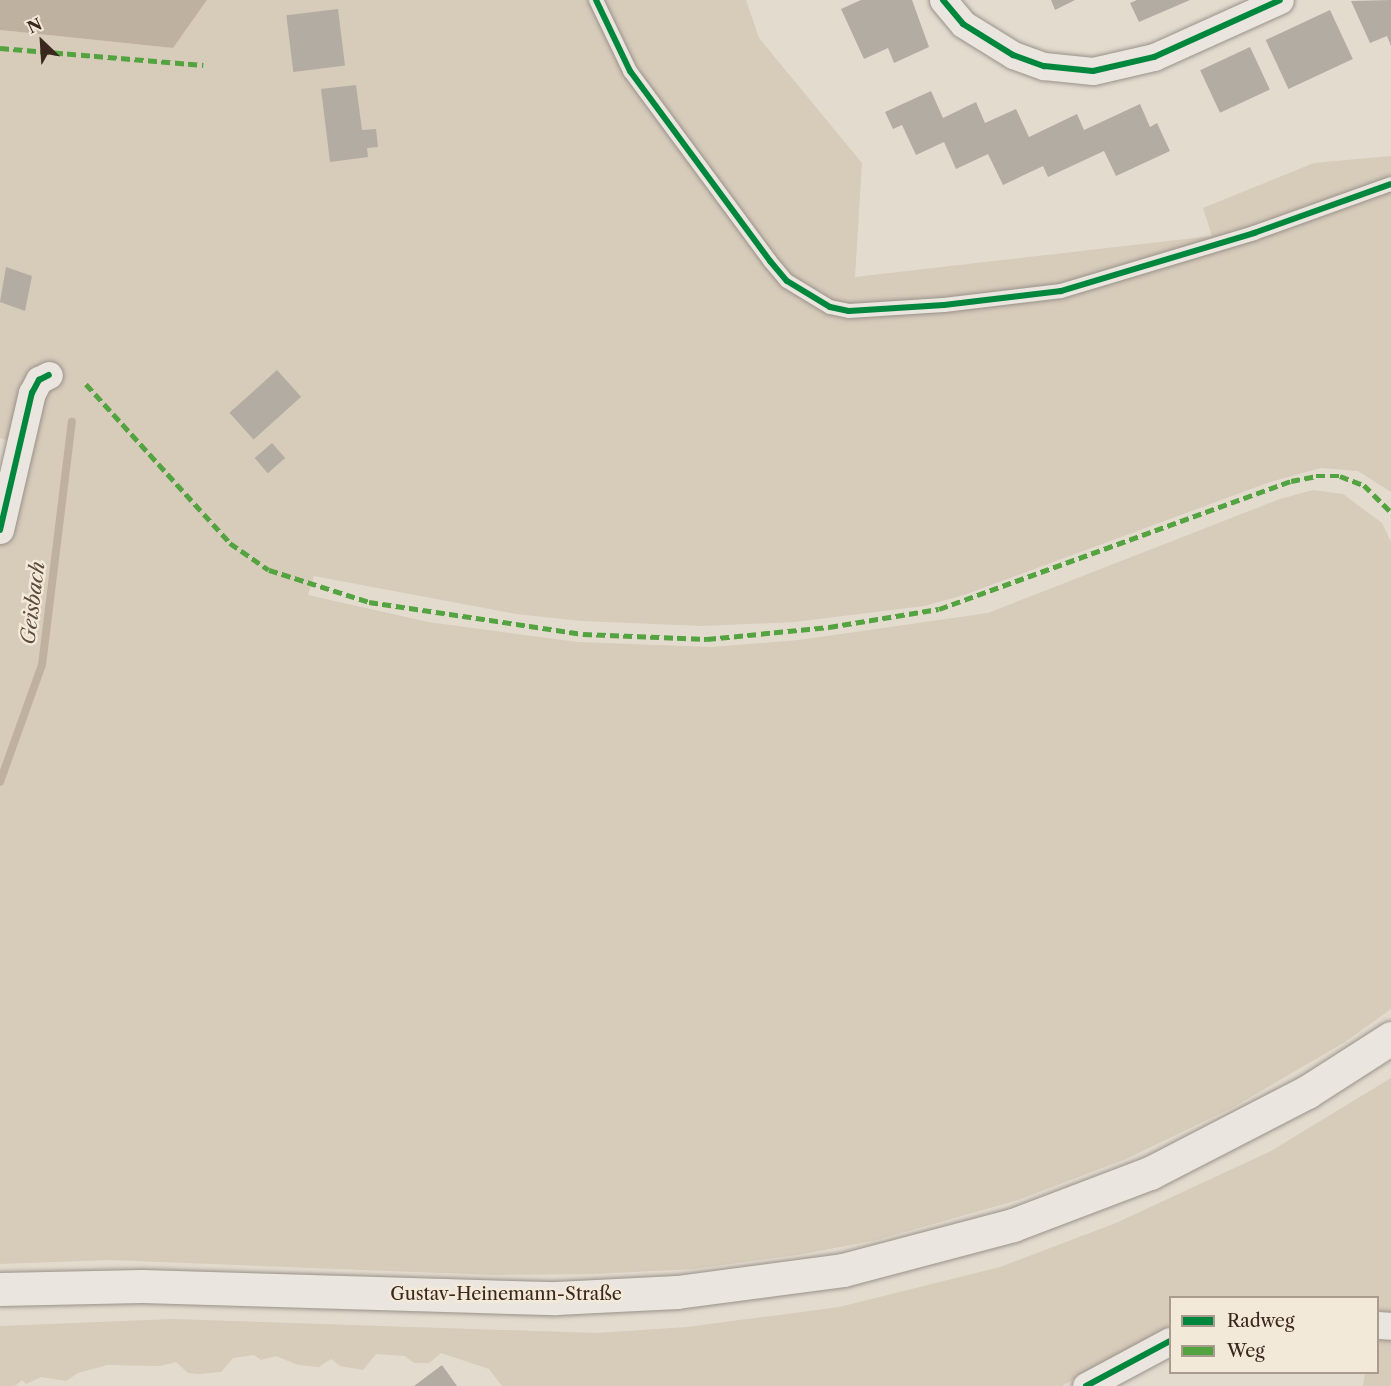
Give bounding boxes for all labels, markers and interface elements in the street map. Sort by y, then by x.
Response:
north arrow [12,12,72,72]
text: N [24,14,45,38]
water label: Geisbach [16,560,50,646]
street label: Gustav-Heinemann-Straße [390,1283,622,1305]
legend [1169,1296,1379,1374]
text: Radweg [1227,1310,1294,1332]
text: Weg [1227,1340,1265,1362]

